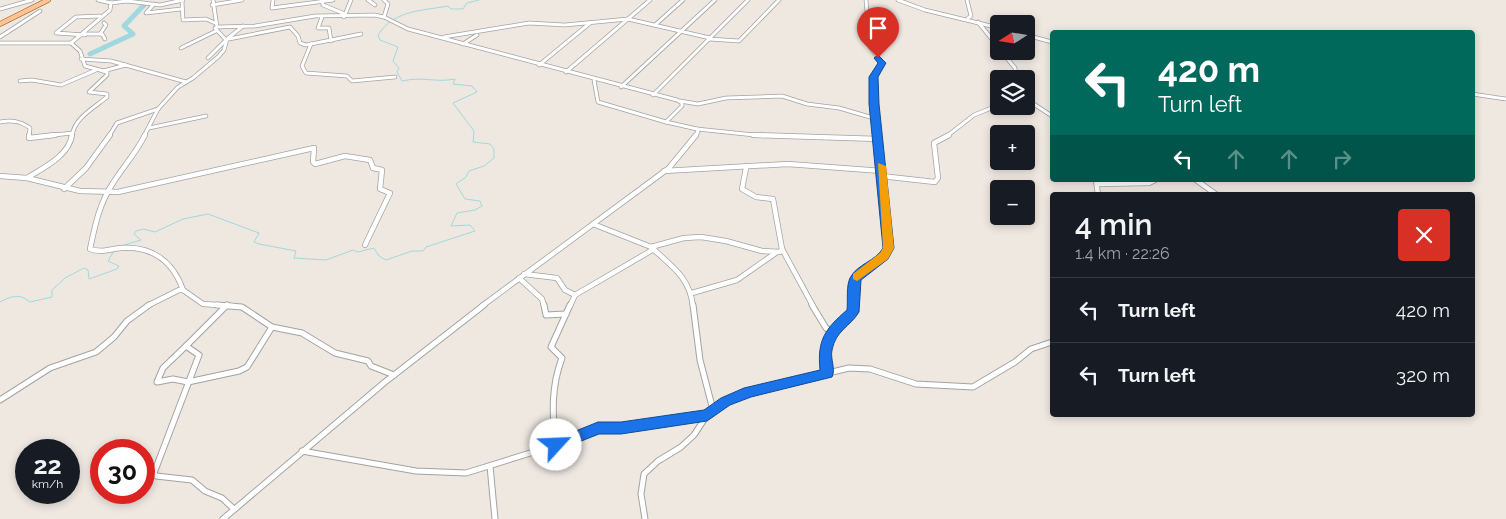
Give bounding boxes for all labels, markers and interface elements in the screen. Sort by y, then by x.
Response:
pin [857,7,899,58]
icon: arrive [864,14,892,42]
north arrow [990,15,1035,60]
map controls [990,15,1035,225]
text: 420 m [1158,49,1260,90]
icon: left [1075,50,1140,115]
button: layers [990,70,1035,115]
text: Turn left [1158,91,1242,117]
button: + [990,125,1035,170]
icon: left [1169,145,1197,173]
icon: ahead [1222,145,1250,173]
icon: ahead [1275,145,1303,173]
icon: right [1328,145,1356,173]
button: − [990,180,1035,225]
text: 4 min [1075,207,1152,242]
button: close [1398,209,1450,261]
text: 1.4 km · 22:26 [1075,244,1170,263]
icon: left [1075,296,1103,324]
text: Turn left [1118,299,1195,321]
text: 420 m [1396,299,1450,321]
icon: left [1075,361,1103,389]
text: Turn left [1118,364,1195,386]
text: 320 m [1396,364,1450,386]
position arrow [529,418,581,470]
speed limit sign: 30 [90,439,155,504]
text: 22 [33,450,62,480]
text: km/h [32,477,63,491]

